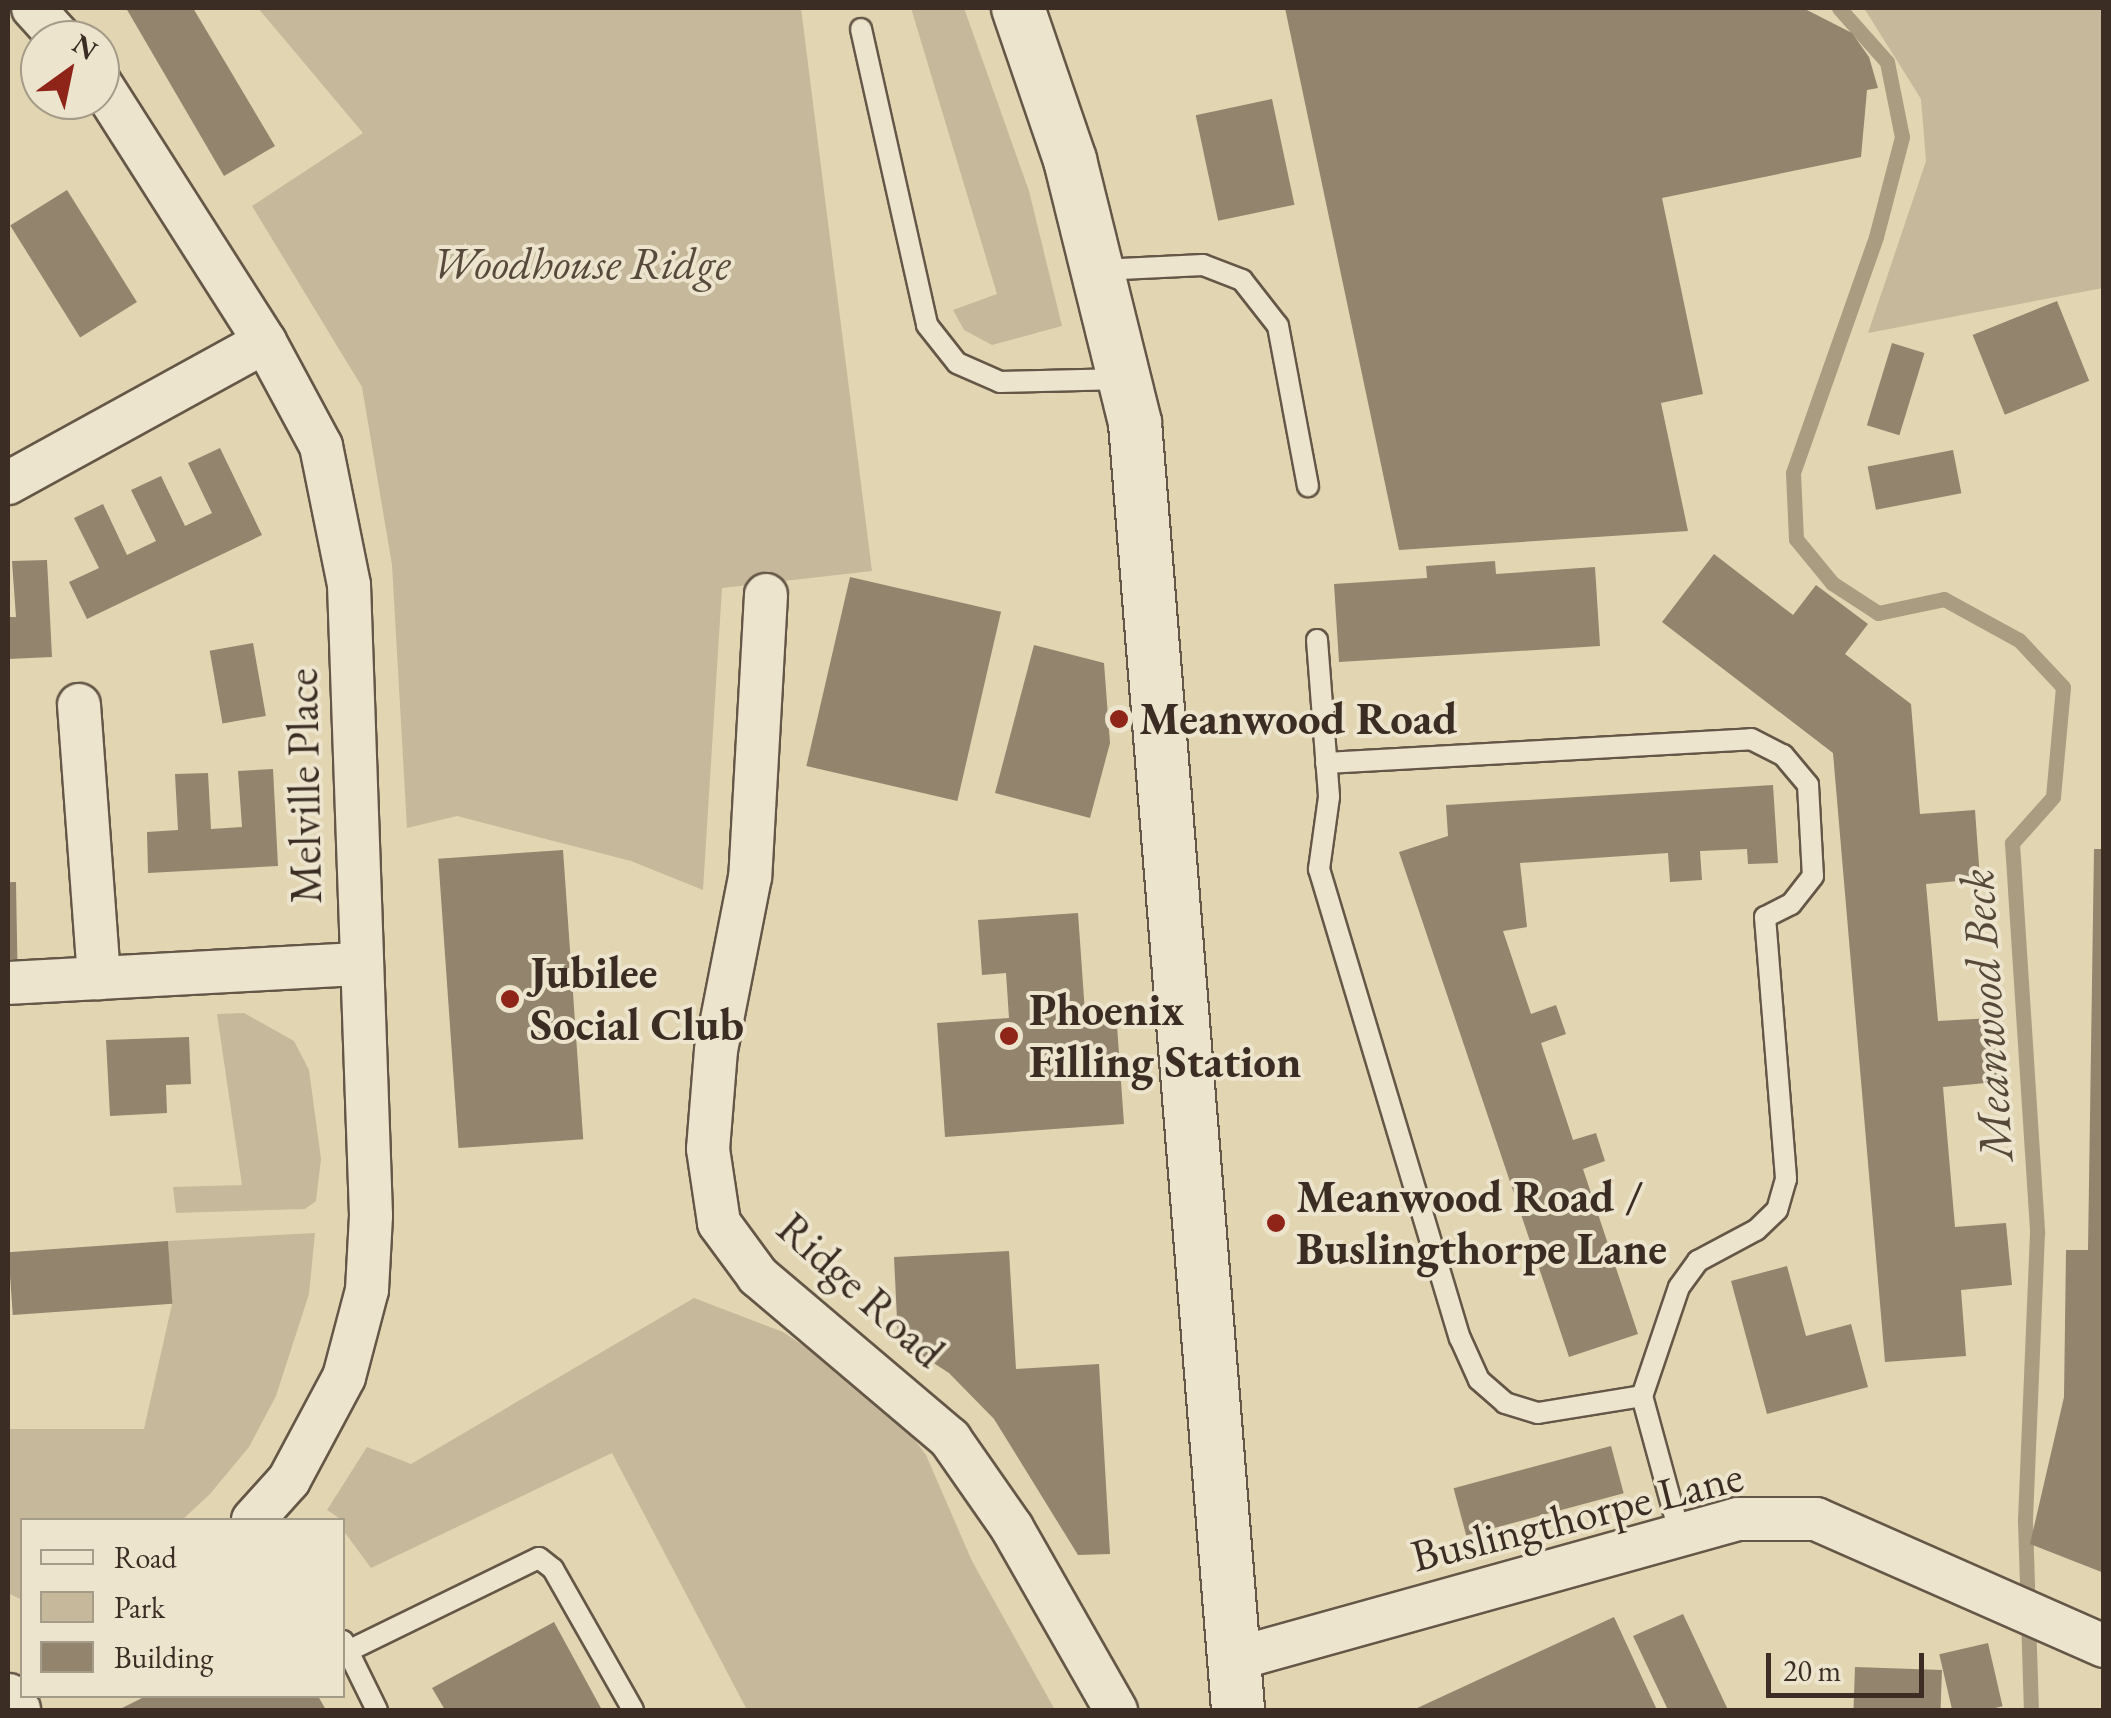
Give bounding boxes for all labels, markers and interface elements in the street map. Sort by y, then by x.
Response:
north arrow [20,20,120,120]
text: N [66,25,105,68]
park label: Woodhouse Ridge [431,237,731,291]
street label: Melville Place [275,668,333,904]
place label: Meanwood Road [1139,692,1457,746]
marker: Meanwood Road [1108,708,1130,730]
water label: Meanwood Beck [1947,867,2025,1163]
place label: Jubilee Social Club [530,946,744,1052]
place label: Phoenix Filling Station [1029,983,1301,1089]
marker: Jubilee Social Club [499,988,521,1010]
marker: Phoenix Filling Station [998,1025,1020,1047]
place label: Meanwood Road / Buslingthorpe Lane [1296,1170,1667,1276]
street label: Ridge Road [766,1201,956,1379]
marker: Meanwood Road / Buslingthorpe Lane [1265,1212,1287,1234]
street label: Buslingthorpe Lane [1406,1449,1748,1583]
legend [20,1518,345,1698]
text: Road [114,1538,177,1577]
text: Park [114,1588,165,1627]
scale bar [1771,1633,1928,1695]
text: Building [114,1638,213,1677]
text: 20 m [1783,1651,1841,1690]

